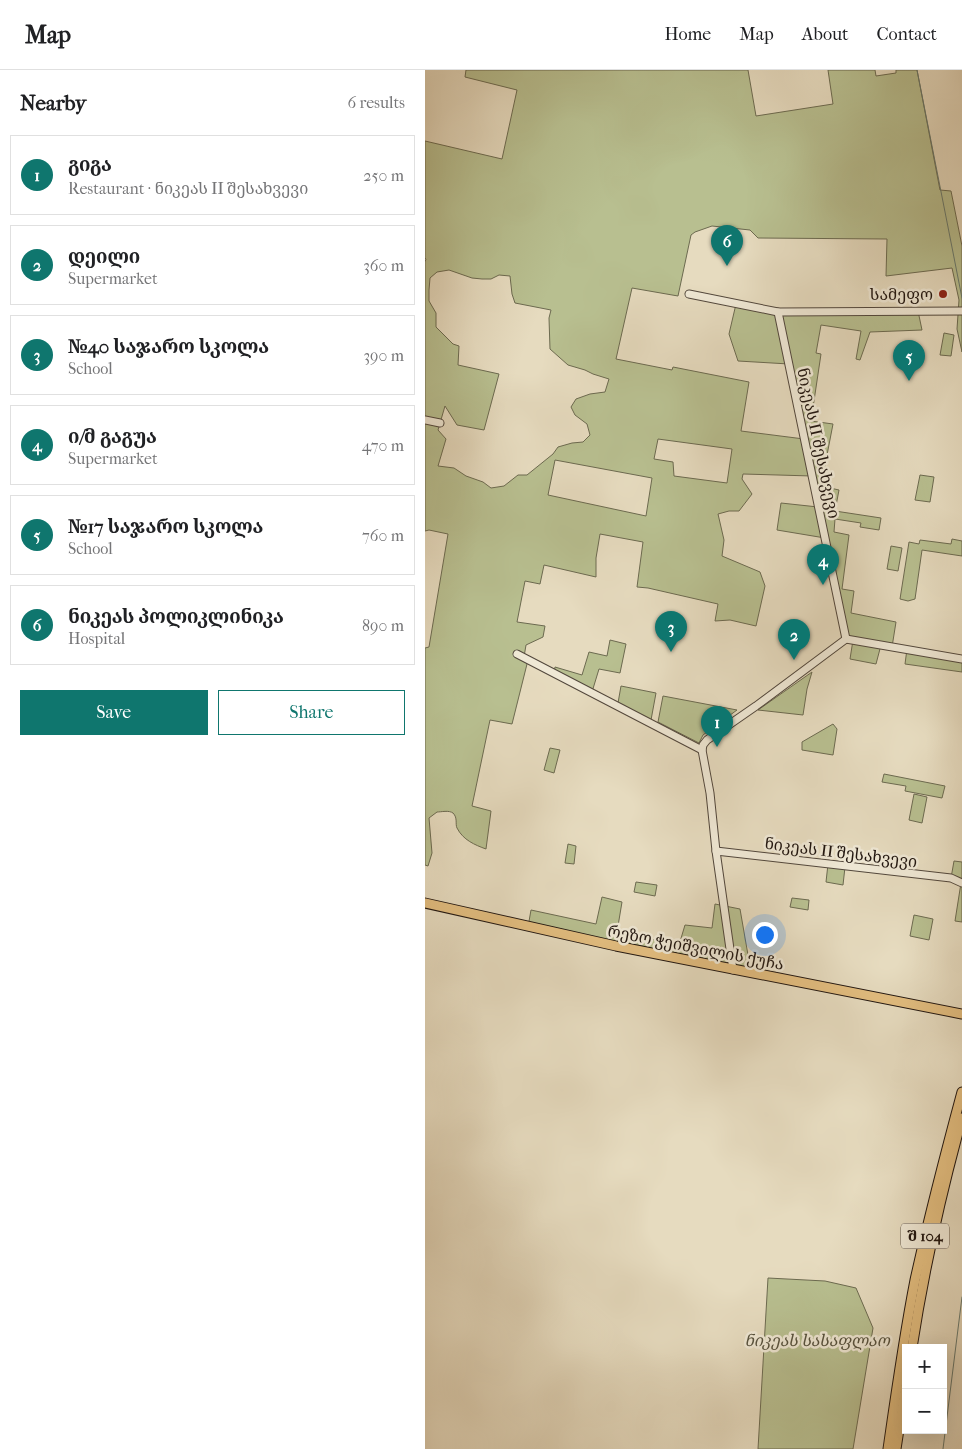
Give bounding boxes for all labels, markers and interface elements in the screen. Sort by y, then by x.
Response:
text: Map [25,21,71,49]
text: Home [664,24,711,45]
text: Map [739,24,774,45]
text: About [802,24,848,45]
text: Contact [876,24,937,45]
text: Nearby [20,91,86,115]
text: 6 results [347,93,405,112]
text: გიგა [68,154,112,176]
text: 1 [34,166,40,185]
text: 250 m [363,166,404,185]
text: Restaurant · ნიკეას II შესახვევი [68,179,308,198]
pin: 6 [711,225,743,266]
text: დეილი [68,246,140,268]
text: 2 [33,256,41,275]
text: 360 m [363,256,404,275]
text: Supermarket [68,269,158,288]
place label: სამეფო [870,285,933,304]
marker: სამეფო [937,288,949,300]
text: №40 საჯარო სკოლა [68,336,269,358]
pin: 5 [893,340,925,381]
text: 3 [34,346,40,365]
text: 390 m [363,346,404,365]
text: School [68,359,113,378]
street label: ნიკეას II შესახვევი [793,366,844,520]
text: ი/მ გაგუა [68,426,157,448]
text: 4 [32,436,42,455]
text: 470 m [362,436,404,455]
text: Supermarket [68,449,158,468]
text: №17 საჯარო სკოლა [68,516,263,538]
text: 5 [34,526,40,545]
text: 760 m [362,526,404,545]
text: School [68,539,113,558]
pin: 4 [807,544,839,585]
text: ნიკეას პოლიკლინიკა [68,606,284,628]
pin: 3 [655,611,687,652]
text: 6 [33,616,41,635]
text: 890 m [362,616,404,635]
pin: 2 [778,619,810,660]
text: Hospital [68,629,125,648]
button: Save [20,690,208,735]
button: Share [218,690,405,735]
pin: 1 [701,706,733,747]
street label: ნიკეას II შესახვევი [763,834,918,871]
street label: რეზო ჭეიშვილის ქუჩა [606,921,786,974]
your location [752,922,778,948]
road number: შ 104 [901,1224,949,1248]
park label: ნიკეას სასაფლაო [744,1331,891,1351]
map controls [902,1344,947,1434]
button: + [902,1344,947,1389]
button: − [902,1389,947,1434]

